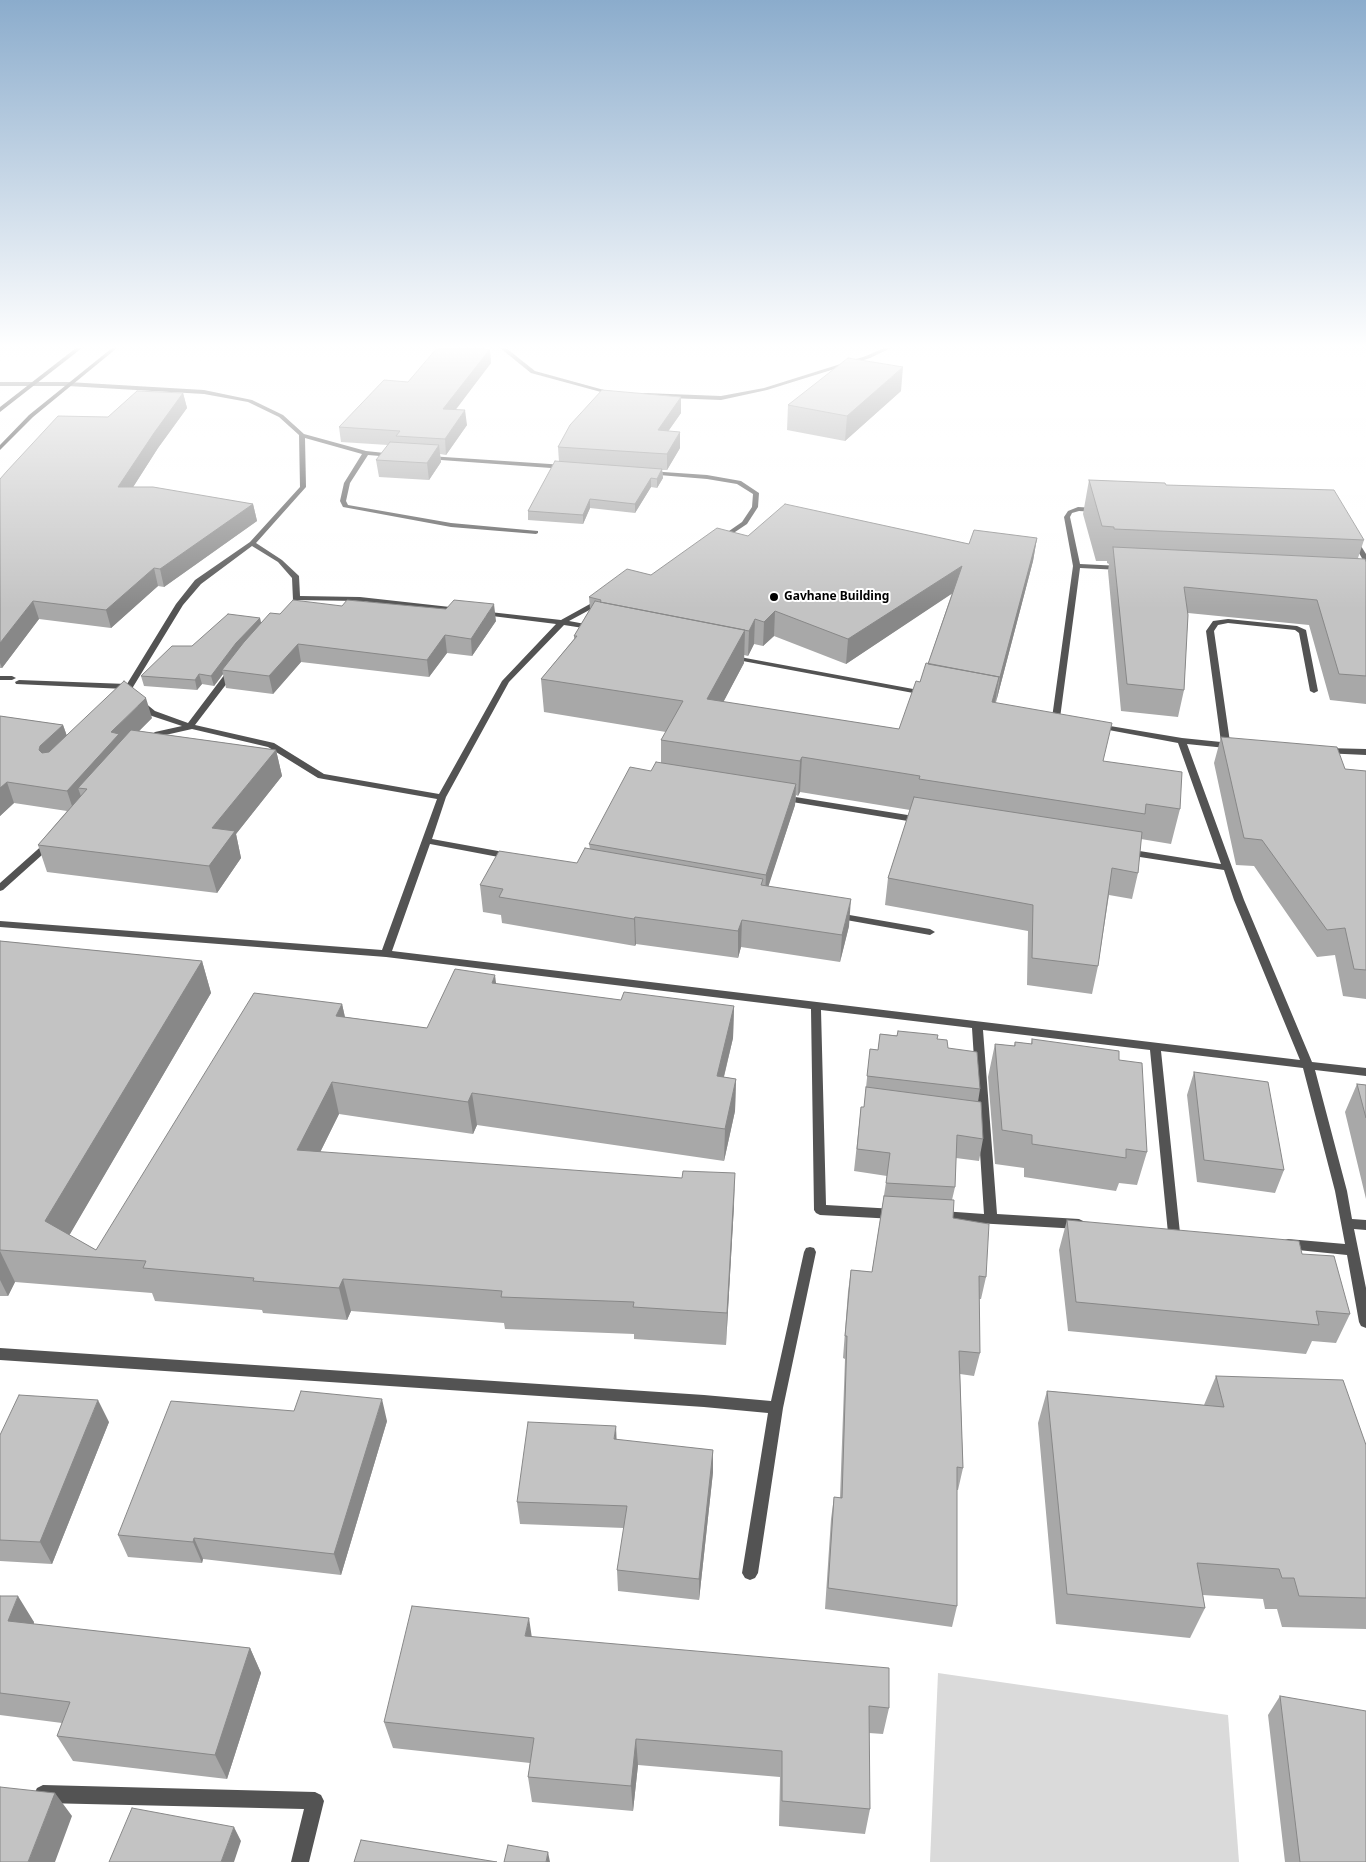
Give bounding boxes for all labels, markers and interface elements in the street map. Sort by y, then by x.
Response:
place label: Gavhane Building [784,590,889,604]
marker: Gavhane Building [768,591,780,603]

